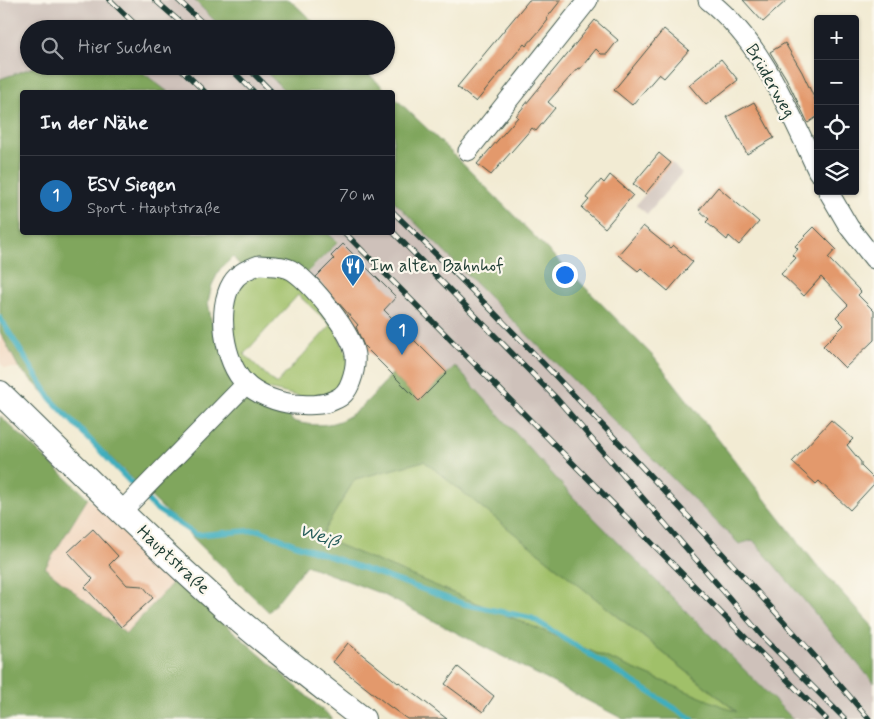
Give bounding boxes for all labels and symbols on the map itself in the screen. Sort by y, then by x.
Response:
street label: Brüderweg [739,40,801,122]
restaurant icon: Im alten Bahnhof [340,253,366,287]
place label: Im alten Bahnhof [370,254,504,278]
your location [552,262,578,288]
pin: 1 [386,314,418,355]
water label: Weiß [296,517,345,556]
street label: Hauptstraße [131,520,215,600]

